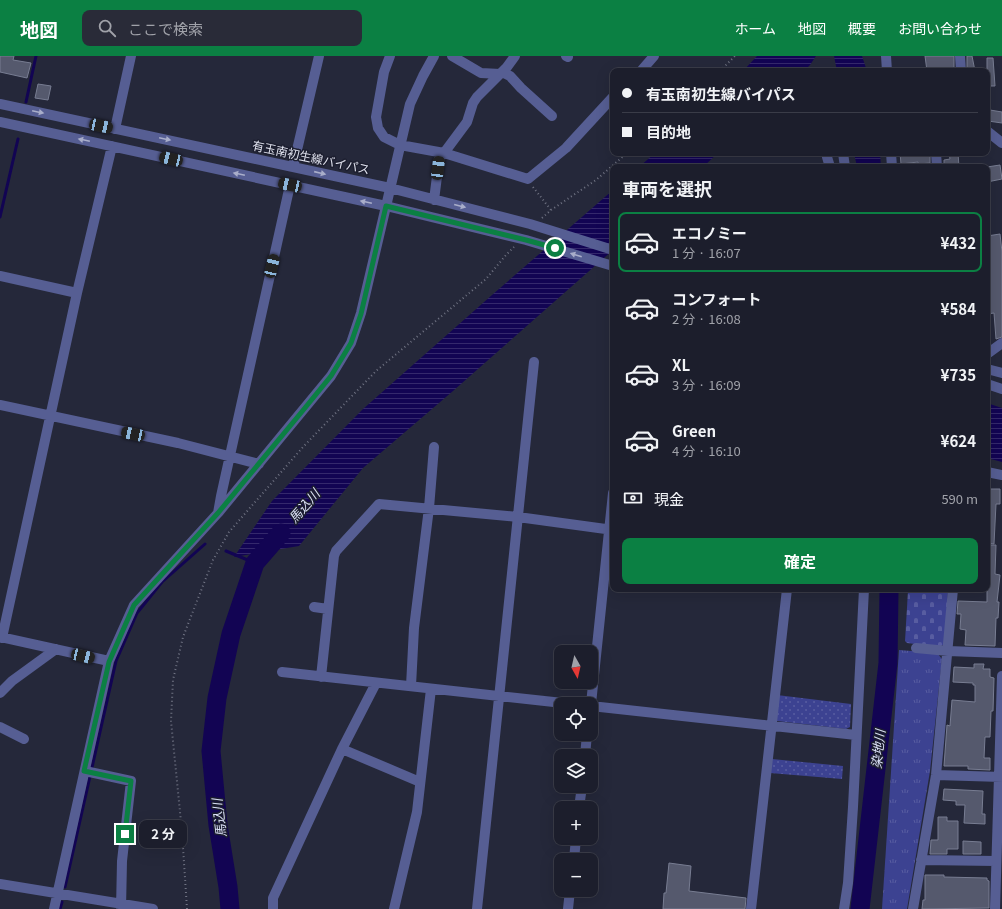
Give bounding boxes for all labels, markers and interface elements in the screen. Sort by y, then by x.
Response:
search box [82,10,362,46]
text: 地図 [20,15,58,42]
icon: search [96,17,118,39]
text: ここで検索 [128,18,203,39]
text: ホーム [734,18,776,38]
text: 地図 [798,18,826,38]
text: 概要 [848,18,876,38]
text: お問い合わせ [898,18,982,38]
text: 有玉南初生線バイパス [646,83,796,104]
one-way arrow [32,109,44,115]
car [88,118,114,134]
text: 目的地 [646,121,691,142]
street label: 有玉南初生線バイパス [251,136,372,177]
one-way arrow [78,137,90,143]
one-way arrow [159,137,171,143]
car [158,150,184,168]
car [431,155,445,181]
one-way arrow [313,170,326,176]
one-way arrow [232,171,245,177]
text: 車両を選択 [622,175,712,201]
car [277,177,303,193]
one-way arrow [360,198,372,204]
one-way arrow [454,203,466,209]
text: エコノミー [672,222,747,243]
icon: car [624,224,660,260]
text: ¥432 [941,232,976,253]
route start [546,239,564,257]
text: 1 分 · 16:07 [672,243,741,262]
one-way arrow [569,252,581,258]
car [263,253,281,279]
text: コンフォート [672,288,762,309]
icon: car [624,290,660,326]
text: ¥584 [941,298,976,319]
text: 2 分 · 16:08 [672,309,741,328]
text: XL [672,354,690,375]
icon: car [624,356,660,392]
text: ¥735 [941,364,976,385]
text: 3 分 · 16:09 [672,375,741,394]
text: Green [672,420,716,441]
icon: car [624,422,660,458]
car [120,426,146,442]
text: ¥624 [941,430,976,451]
text: 4 分 · 16:10 [672,441,741,460]
water label: 馬込川 [284,483,325,527]
icon: cash [622,487,644,509]
text: 現金 [654,488,684,509]
text: 590 m [941,489,978,508]
button: 確定 [622,538,978,584]
north arrow [554,645,598,689]
map controls [554,645,598,897]
car [70,647,96,665]
button: locate [554,697,598,741]
water label: 染地川 [866,727,889,769]
button: layers [554,749,598,793]
water label: 馬込川 [206,796,230,839]
button: + [554,801,598,845]
callout: 2 分 [139,820,187,848]
text: 2 分 [151,824,175,843]
route end [116,825,134,843]
button: − [554,853,598,897]

